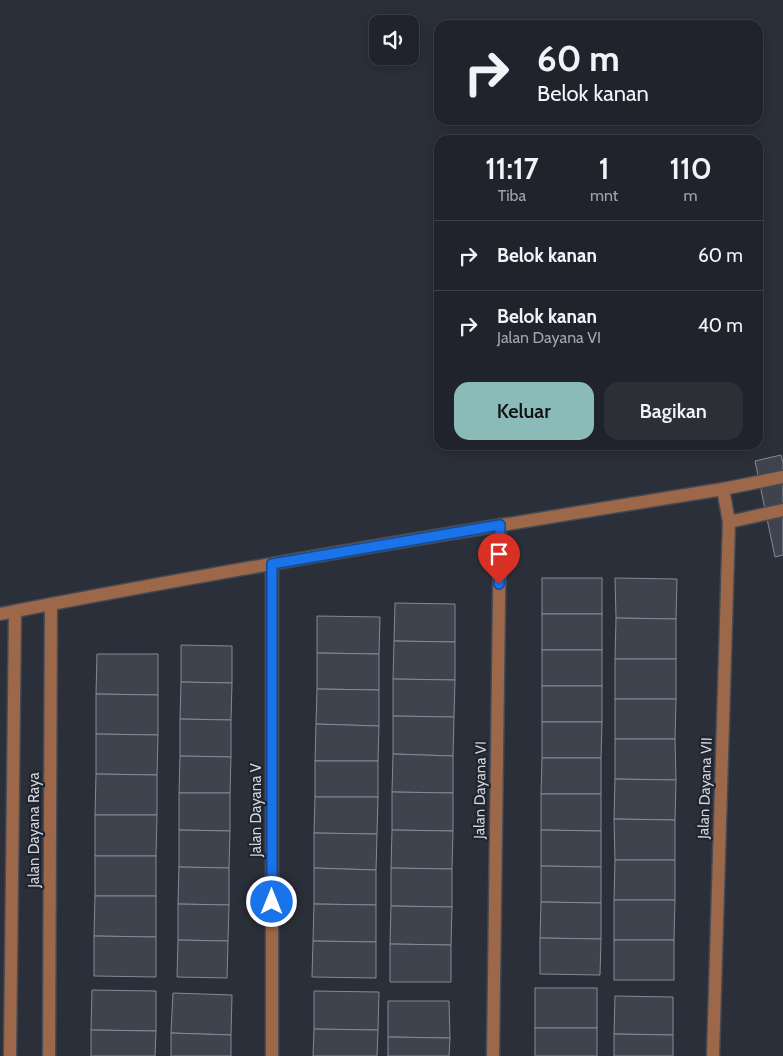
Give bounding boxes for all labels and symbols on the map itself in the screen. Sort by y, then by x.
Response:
pin [478,533,520,584]
street label: Jalan Dayana VII [694,737,716,840]
street label: Jalan Dayana VI [470,741,490,840]
street label: Jalan Dayana V [247,762,265,858]
street label: Jalan Dayana Raya [25,772,43,889]
position arrow [245,875,297,927]

